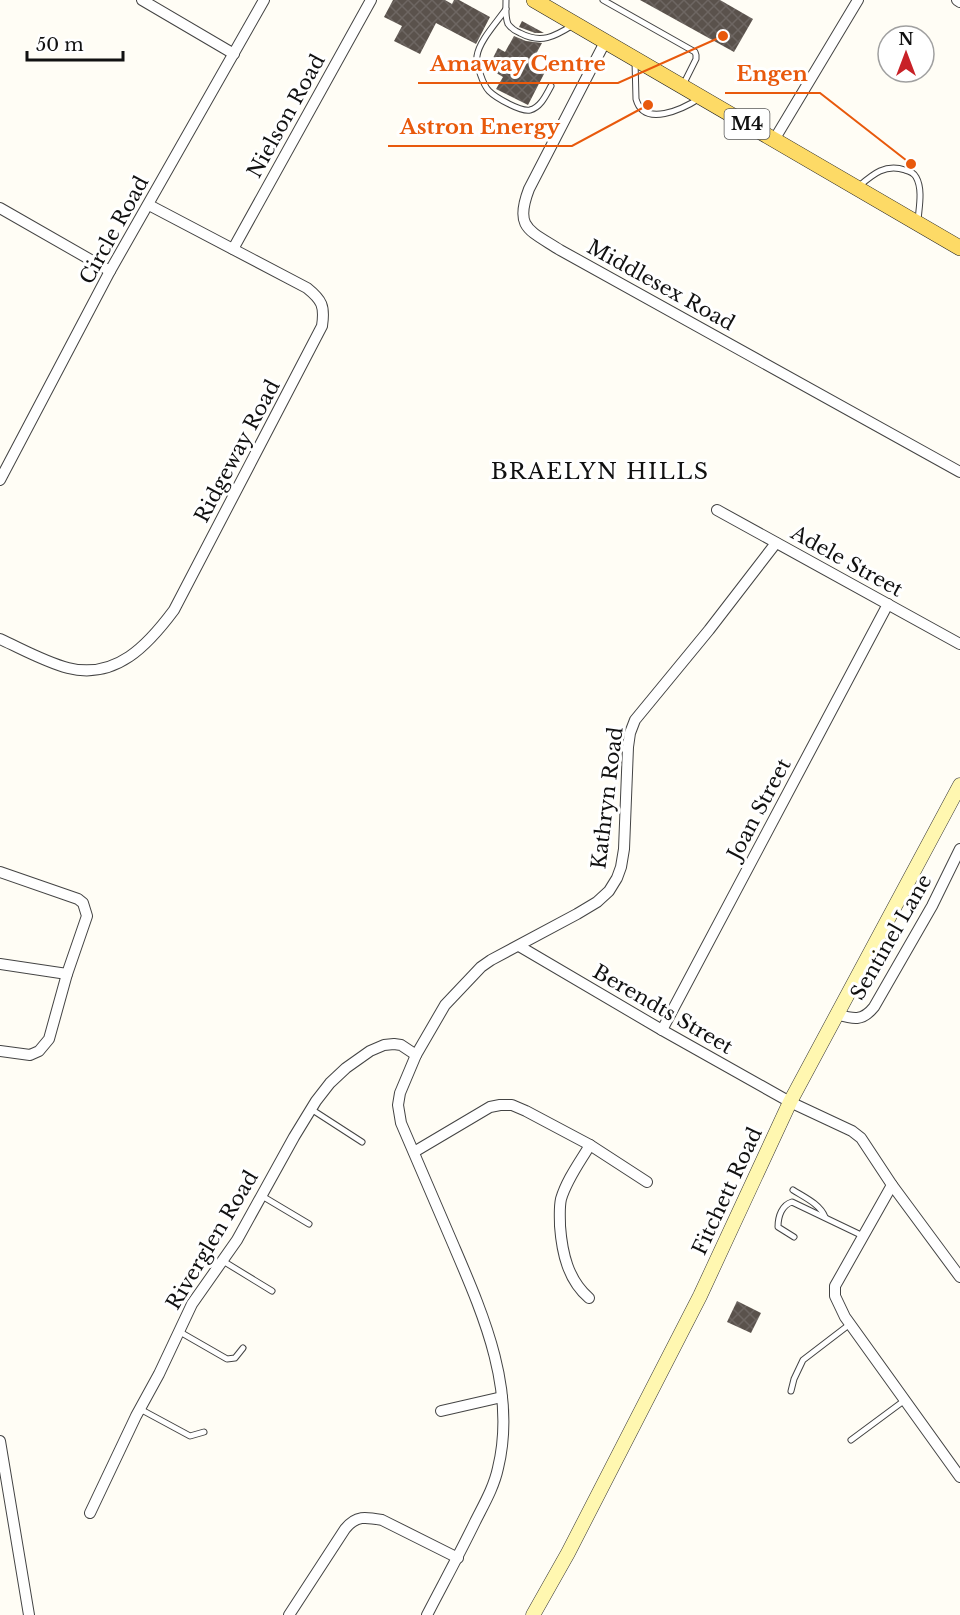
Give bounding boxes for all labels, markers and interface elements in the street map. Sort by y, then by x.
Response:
scale bar [27,24,123,62]
north arrow [876,24,936,84]
text: N [898,29,914,49]
text: 50 m [36,34,84,56]
callout: Amaway Centre [418,44,618,83]
street label: Nielson Road [242,50,330,182]
text: Amaway Centre [429,51,606,77]
callout: Engen [725,54,820,93]
text: Engen [736,61,808,87]
callout: Astron Energy [388,107,572,146]
road number: M4 [724,109,770,139]
text: Astron Energy [399,114,561,140]
street label: Circle Road [74,172,154,288]
street label: Middlesex Road [583,235,739,335]
street label: Ridgeway Road [189,376,285,526]
district label: BRAELYN HILLS [491,458,709,485]
street label: Adele Street [786,520,907,602]
street label: Kathryn Road [586,726,628,870]
street label: Joan Street [721,754,796,866]
street label: Sentinel Lane [845,870,937,1004]
street label: Berendts Street [589,959,738,1059]
street label: Fitchett Road [687,1123,767,1259]
street label: Riverglen Road [161,1166,263,1314]

